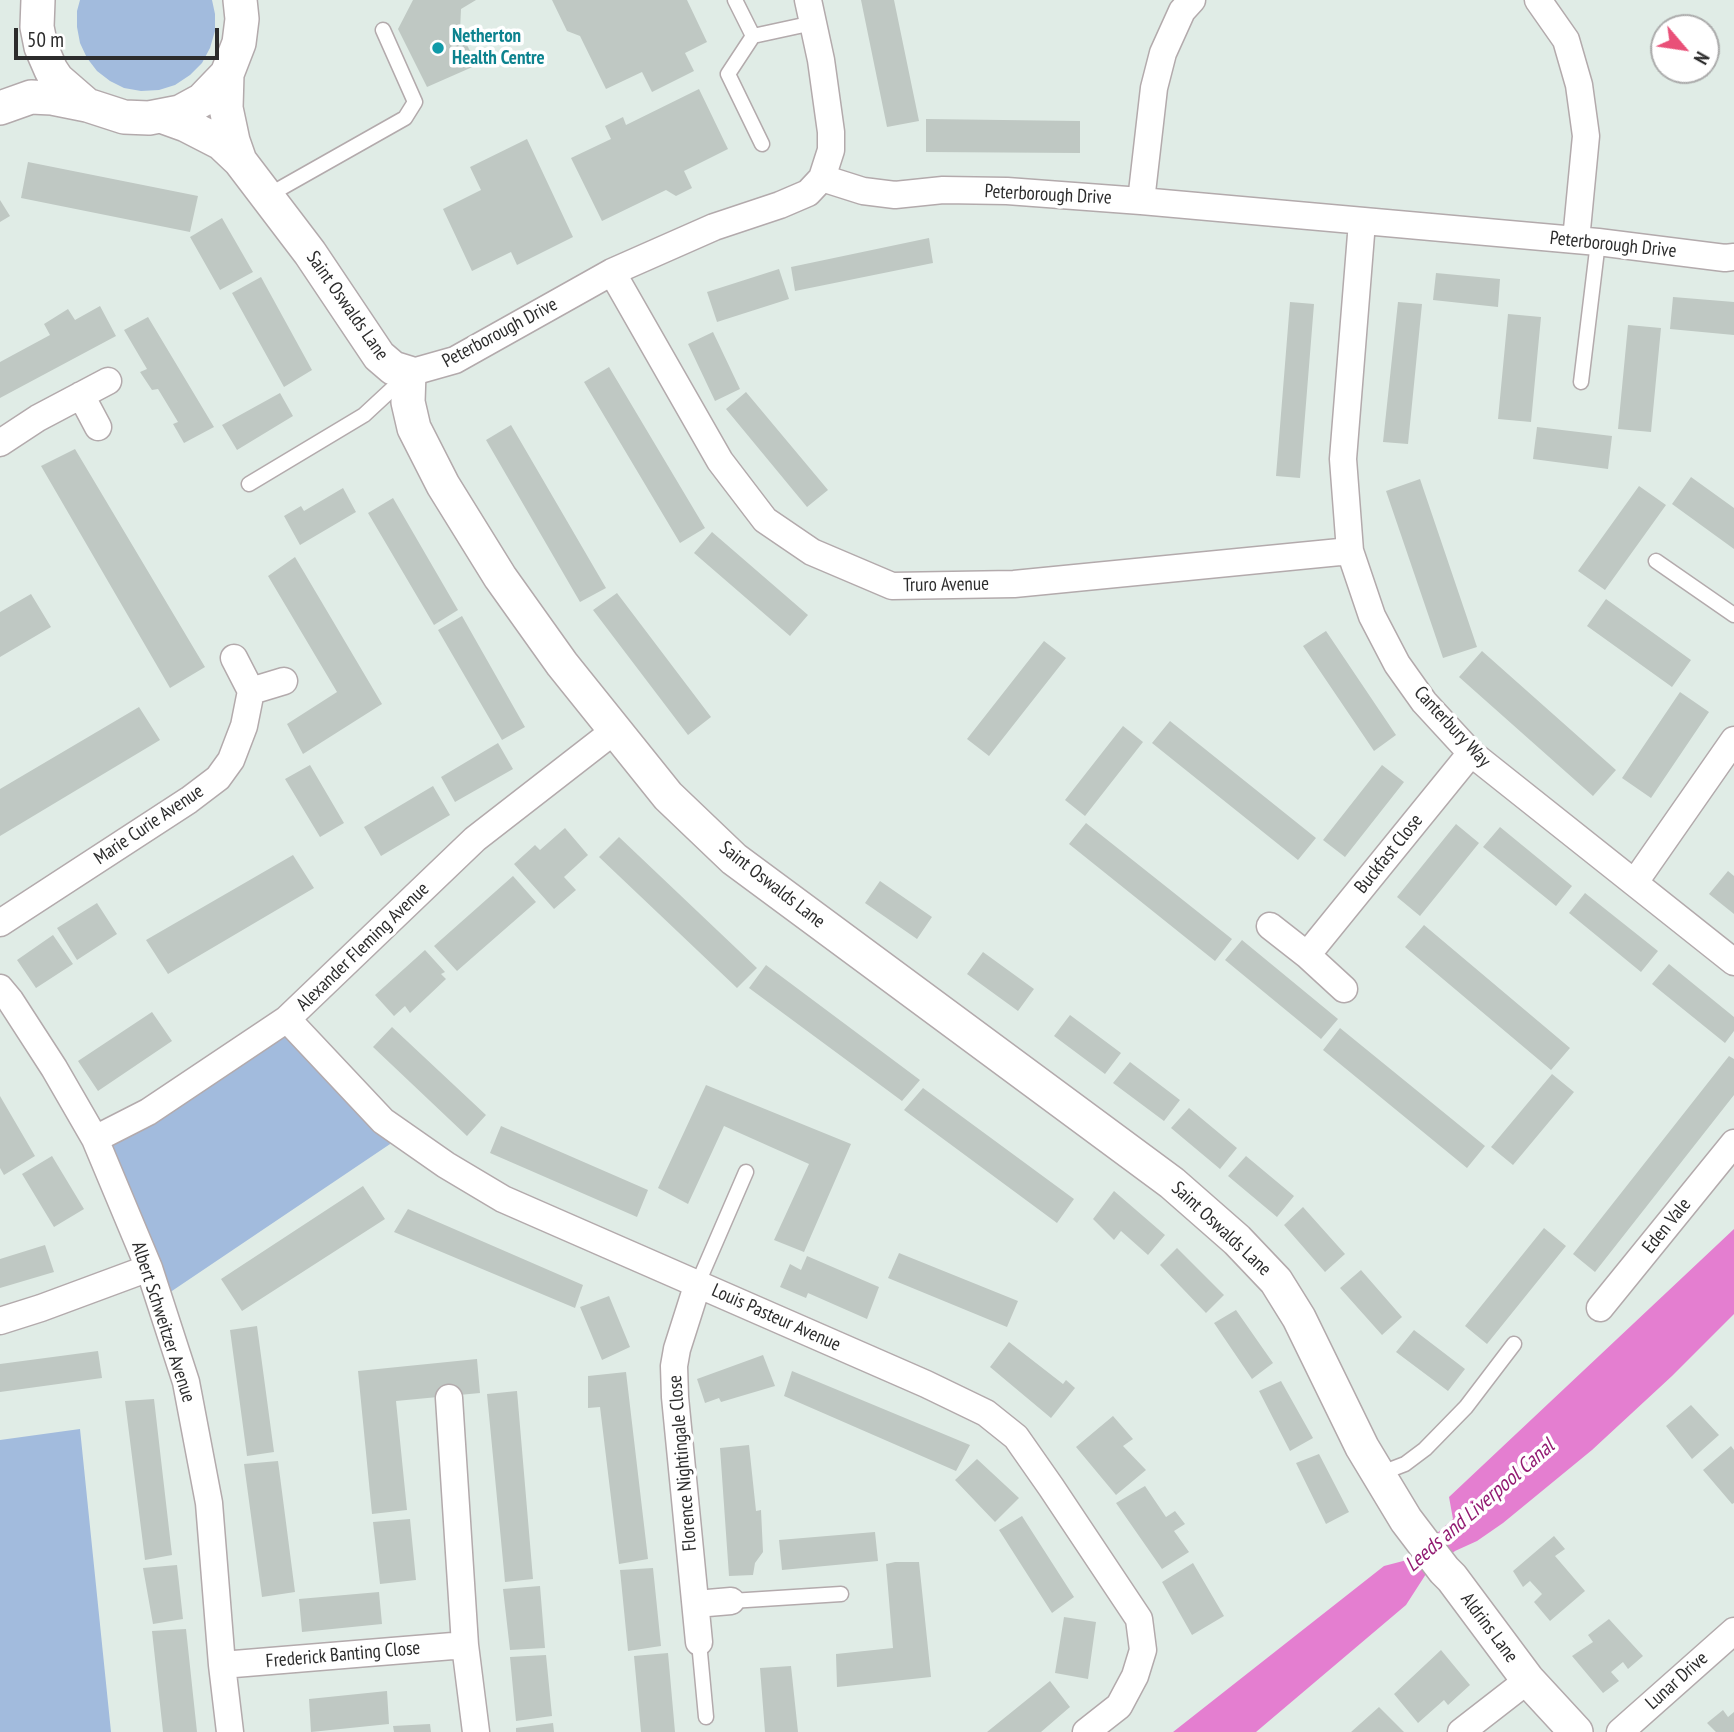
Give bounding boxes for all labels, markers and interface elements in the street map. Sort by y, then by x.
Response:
scale bar [18,14,222,58]
north arrow [1650,14,1720,84]
text: 50 m [27,26,64,53]
place label: Netherton Health Centre [452,26,545,70]
marker: Netherton Health Centre [430,40,446,56]
text: N [1689,48,1715,69]
street label: Peterborough Drive [984,180,1112,210]
street label: Peterborough Drive [1549,227,1677,263]
street label: Saint Oswalds Lane [301,247,393,365]
street label: Peterborough Drive [438,293,562,373]
street label: Truro Avenue [903,573,989,597]
street label: Canterbury Way [1409,682,1495,772]
street label: Marie Curie Avenue [90,780,208,870]
street label: Buckfast Close [1350,810,1428,898]
street label: Saint Oswalds Lane [715,837,829,933]
street label: Alexander Fleming Avenue [292,878,434,1016]
street label: Saint Oswalds Lane [1167,1177,1275,1281]
street label: Eden Vale [1638,1194,1696,1258]
street label: Albert Schweitzer Avenue [126,1239,200,1405]
street label: Louis Pasteur Avenue [708,1279,844,1357]
street label: Florence Nightingale Close [664,1374,702,1552]
water label: Leeds and Liverpool Canal [1400,1434,1560,1578]
street label: Aldrins Lane [1455,1589,1523,1667]
street label: Frederick Banting Close [265,1637,421,1673]
street label: Lunar Drive [1641,1647,1713,1715]

